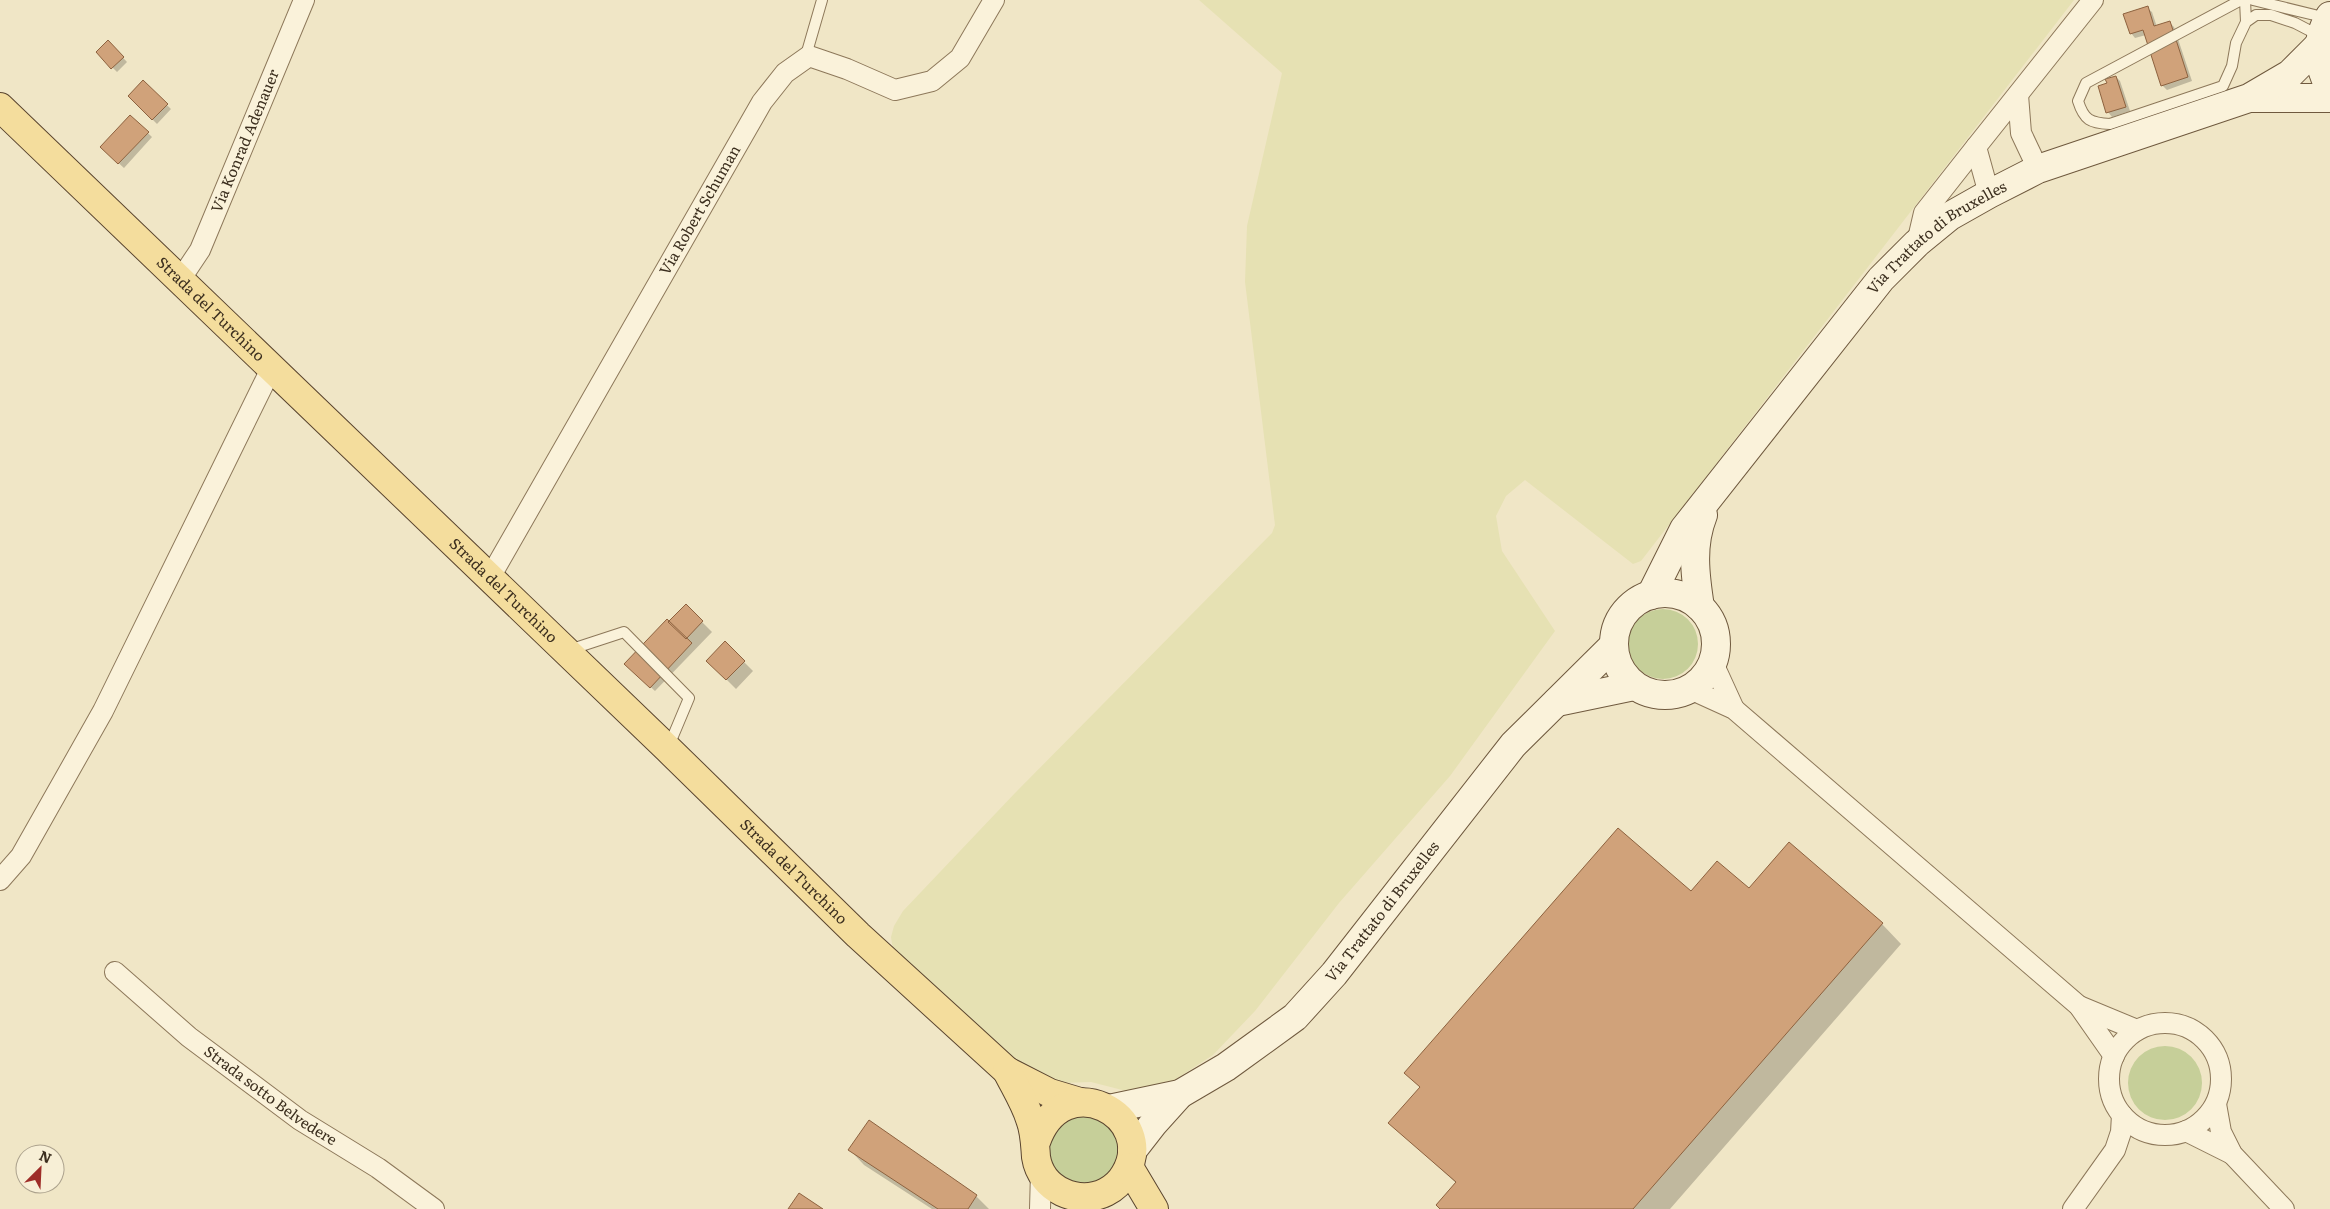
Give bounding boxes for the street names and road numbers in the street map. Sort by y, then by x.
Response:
street label: Via Konrad Adenauer [204,65,284,216]
street label: Via Robert Schuman [652,140,745,279]
street label: Via Trattato di Bruxelles [1860,174,2010,298]
street label: Strada del Turchino [152,250,271,366]
street label: Strada del Turchino [445,532,564,648]
street label: Strada del Turchino [735,813,854,929]
street label: Via Trattato di Bruxelles [1319,835,1444,987]
street label: Strada sotto Belvedere [200,1039,342,1150]

